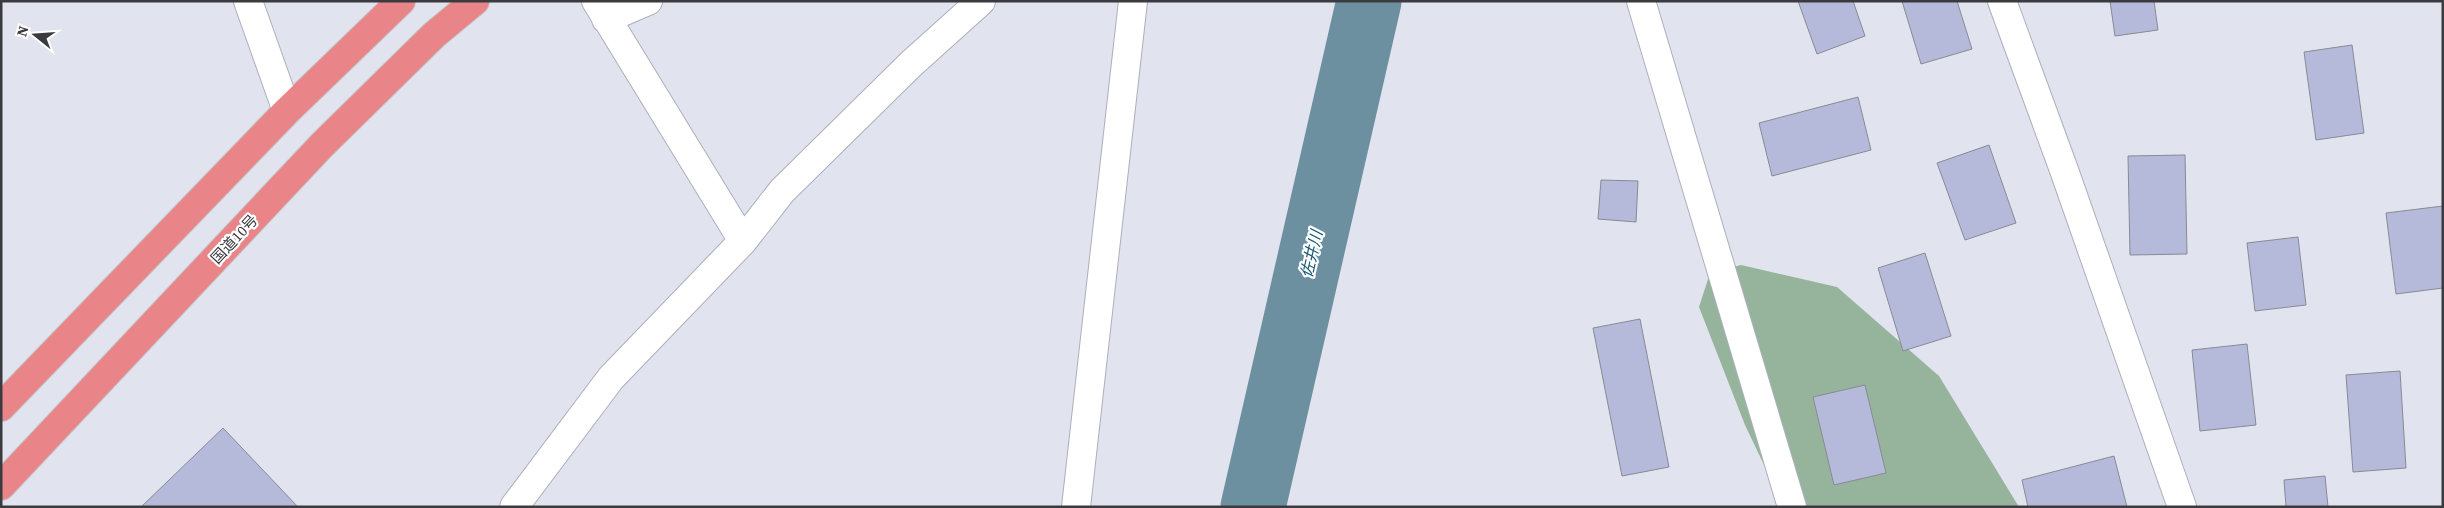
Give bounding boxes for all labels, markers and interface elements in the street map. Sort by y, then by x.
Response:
north arrow [10,10,60,60]
text: N [12,23,34,39]
street label: 国道10号 [206,210,262,268]
water label: 佐井川 [1295,226,1328,280]

